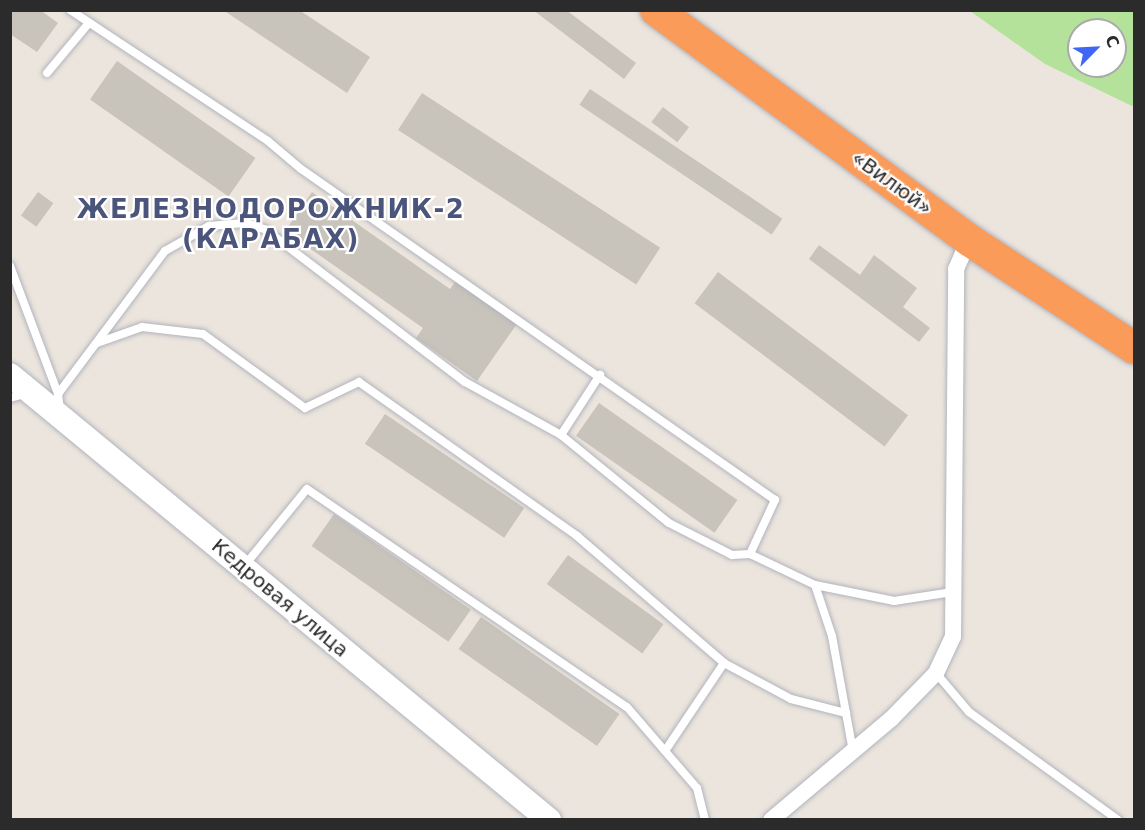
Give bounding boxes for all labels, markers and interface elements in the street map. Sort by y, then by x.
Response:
north arrow [1067,18,1127,78]
text: С [1101,32,1123,51]
street label: «Вилюй» [847,146,937,220]
district label: ЖЕЛЕЗНОДОРОЖНИК-2 (КАРАБАХ) [77,194,465,255]
street label: Кедровая улица [207,534,353,662]

